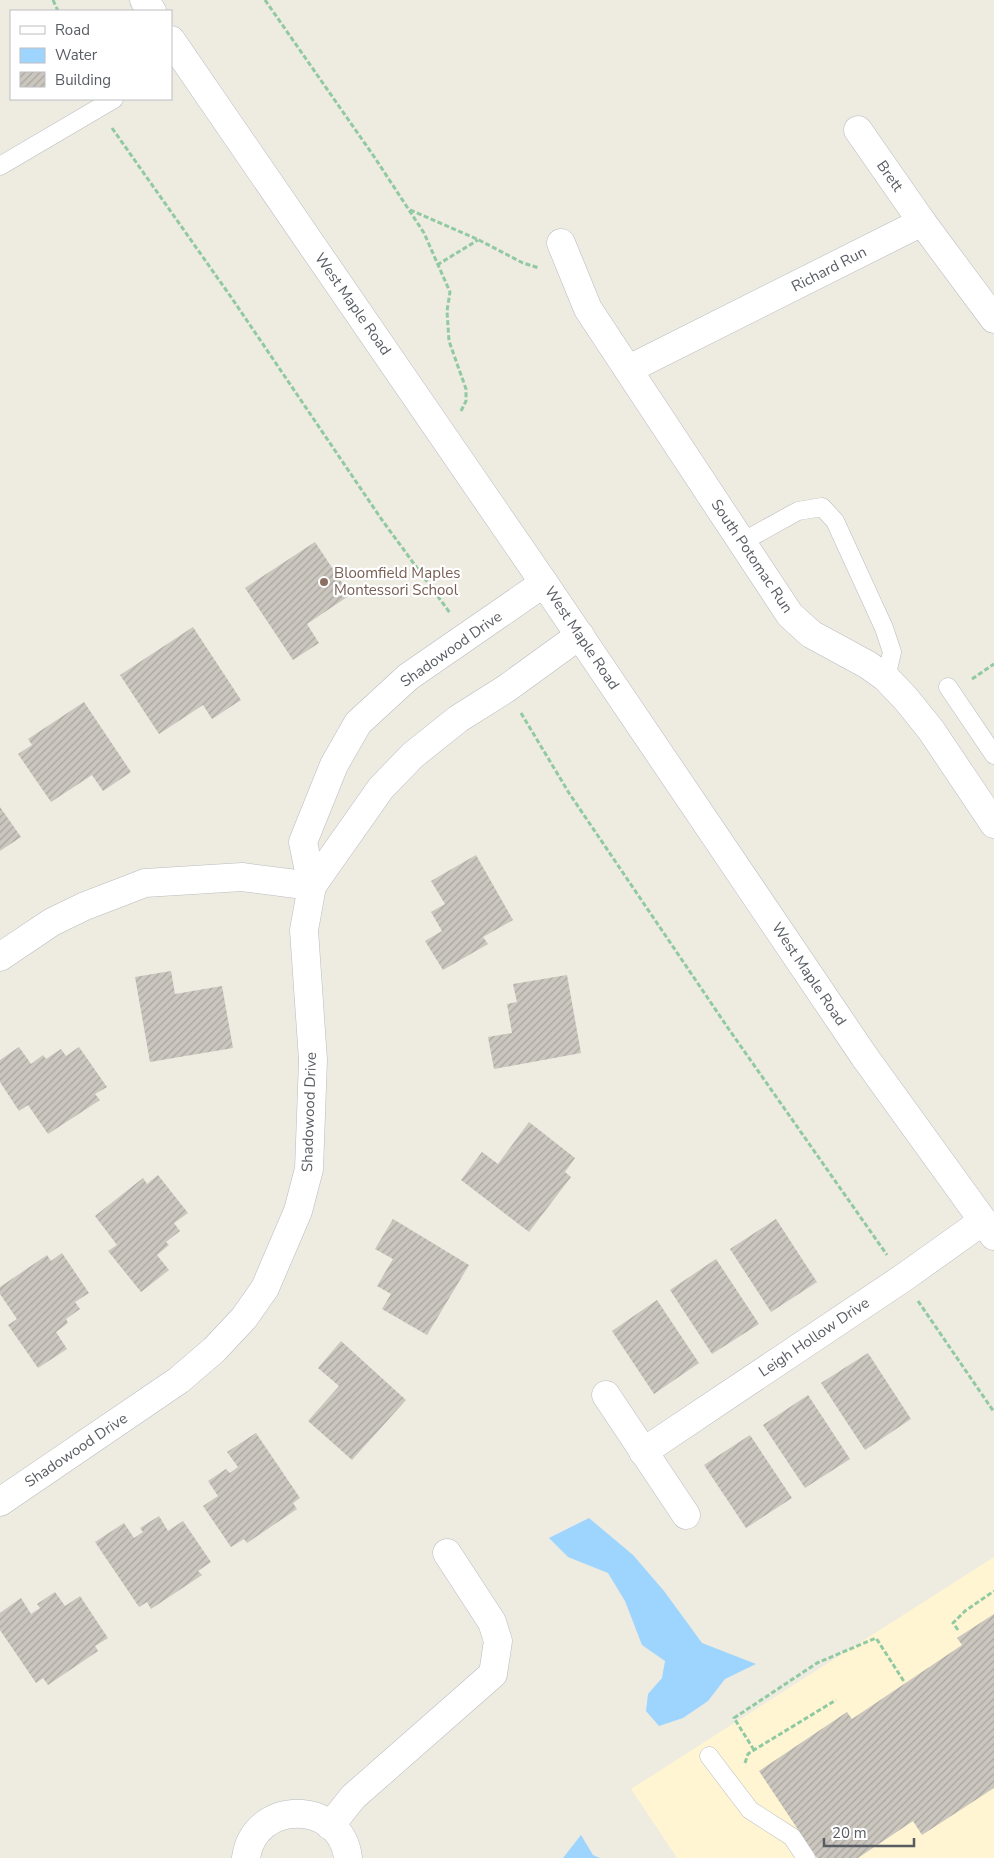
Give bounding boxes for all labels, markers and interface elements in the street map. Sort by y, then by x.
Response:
legend [10,10,172,100]
text: Road [55,20,90,40]
text: Water [55,45,98,65]
text: Building [55,70,111,90]
street label: Brett [872,156,908,196]
street label: Richard Run [788,242,870,296]
street label: West Maple Road [310,249,396,359]
street label: South Potomac Run [706,495,798,617]
place label: Bloomfield Maples Montessori School [334,563,460,600]
marker: Bloomfield Maples Montessori School [318,576,330,588]
street label: West Maple Road [540,582,624,694]
street label: Shadowood Drive [396,606,506,692]
street label: West Maple Road [767,918,851,1030]
street label: Shadowood Drive [297,1052,321,1172]
street label: Leigh Hollow Drive [755,1292,873,1382]
street label: Shadowood Drive [21,1408,131,1492]
scale bar [824,1816,914,1848]
text: 20 m [832,1823,867,1843]

